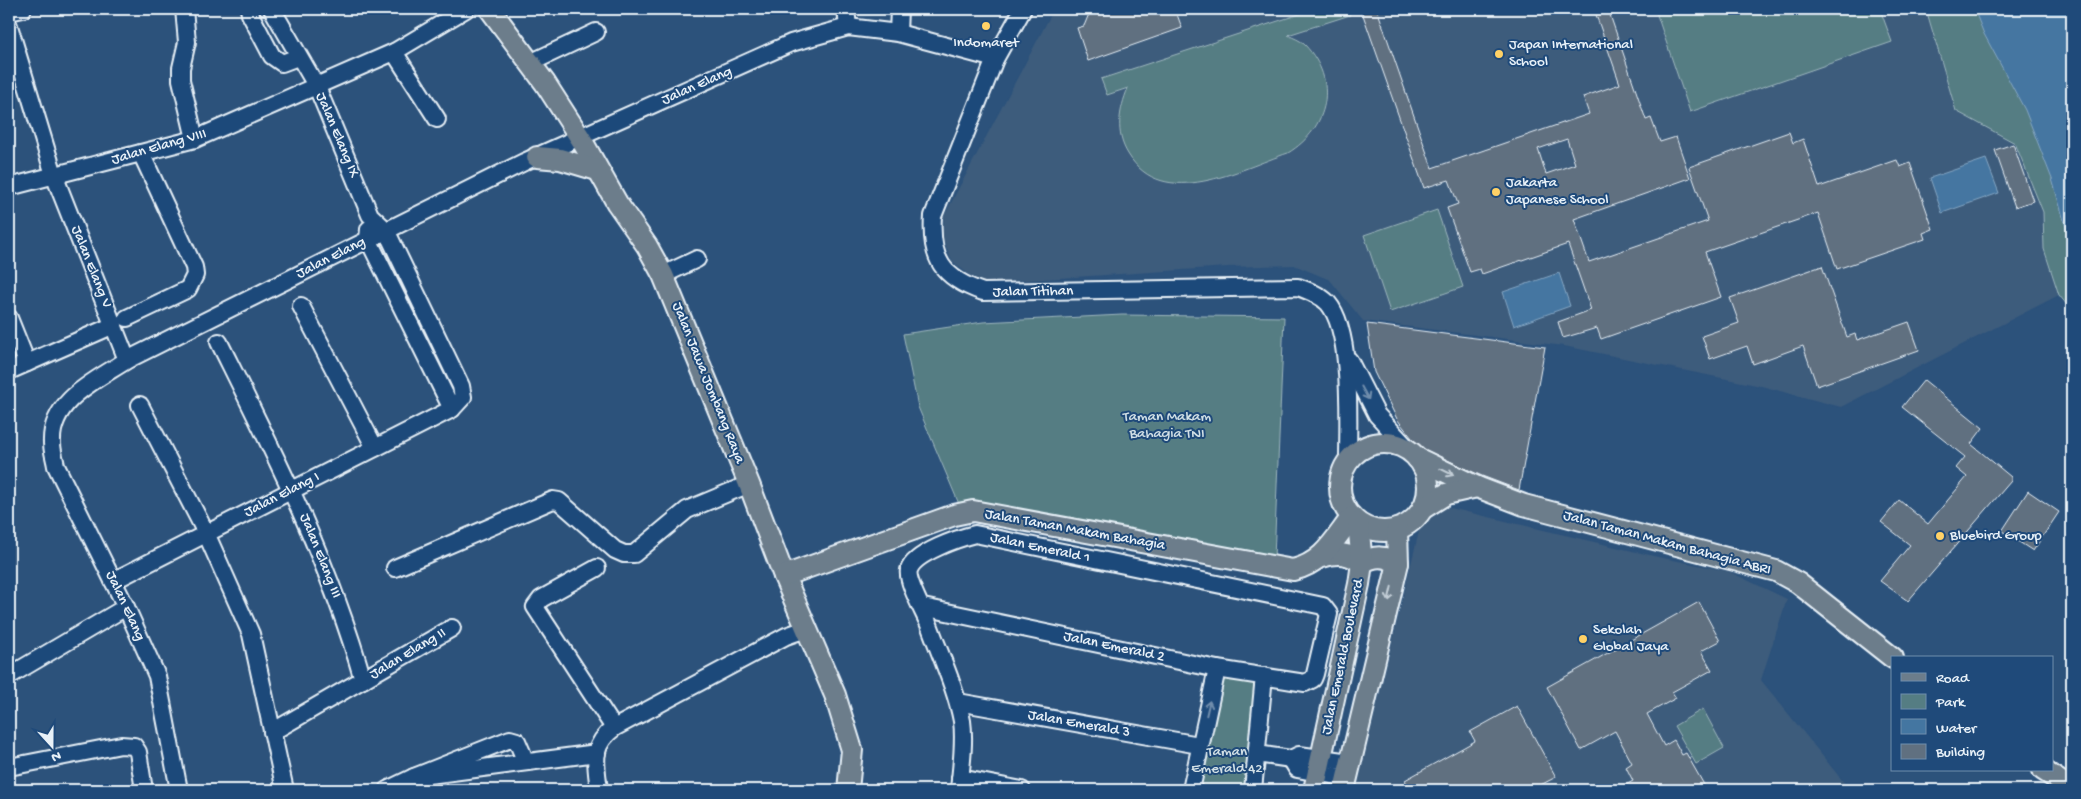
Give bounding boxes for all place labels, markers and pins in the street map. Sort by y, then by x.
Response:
marker: Indomaret [980,20,992,32]
place label: Indomaret [953,34,1021,52]
place label: Japan International School [1509,36,1633,71]
marker: Japan International School [1493,48,1505,60]
place label: Jakarta Japanese School [1506,174,1609,209]
marker: Jakarta Japanese School [1490,186,1502,198]
place label: Bluebird Group [1949,527,2042,545]
marker: Bluebird Group [1934,530,1946,542]
place label: Sekolah Global Jaya [1593,621,1669,656]
marker: Sekolah Global Jaya [1577,633,1589,645]

